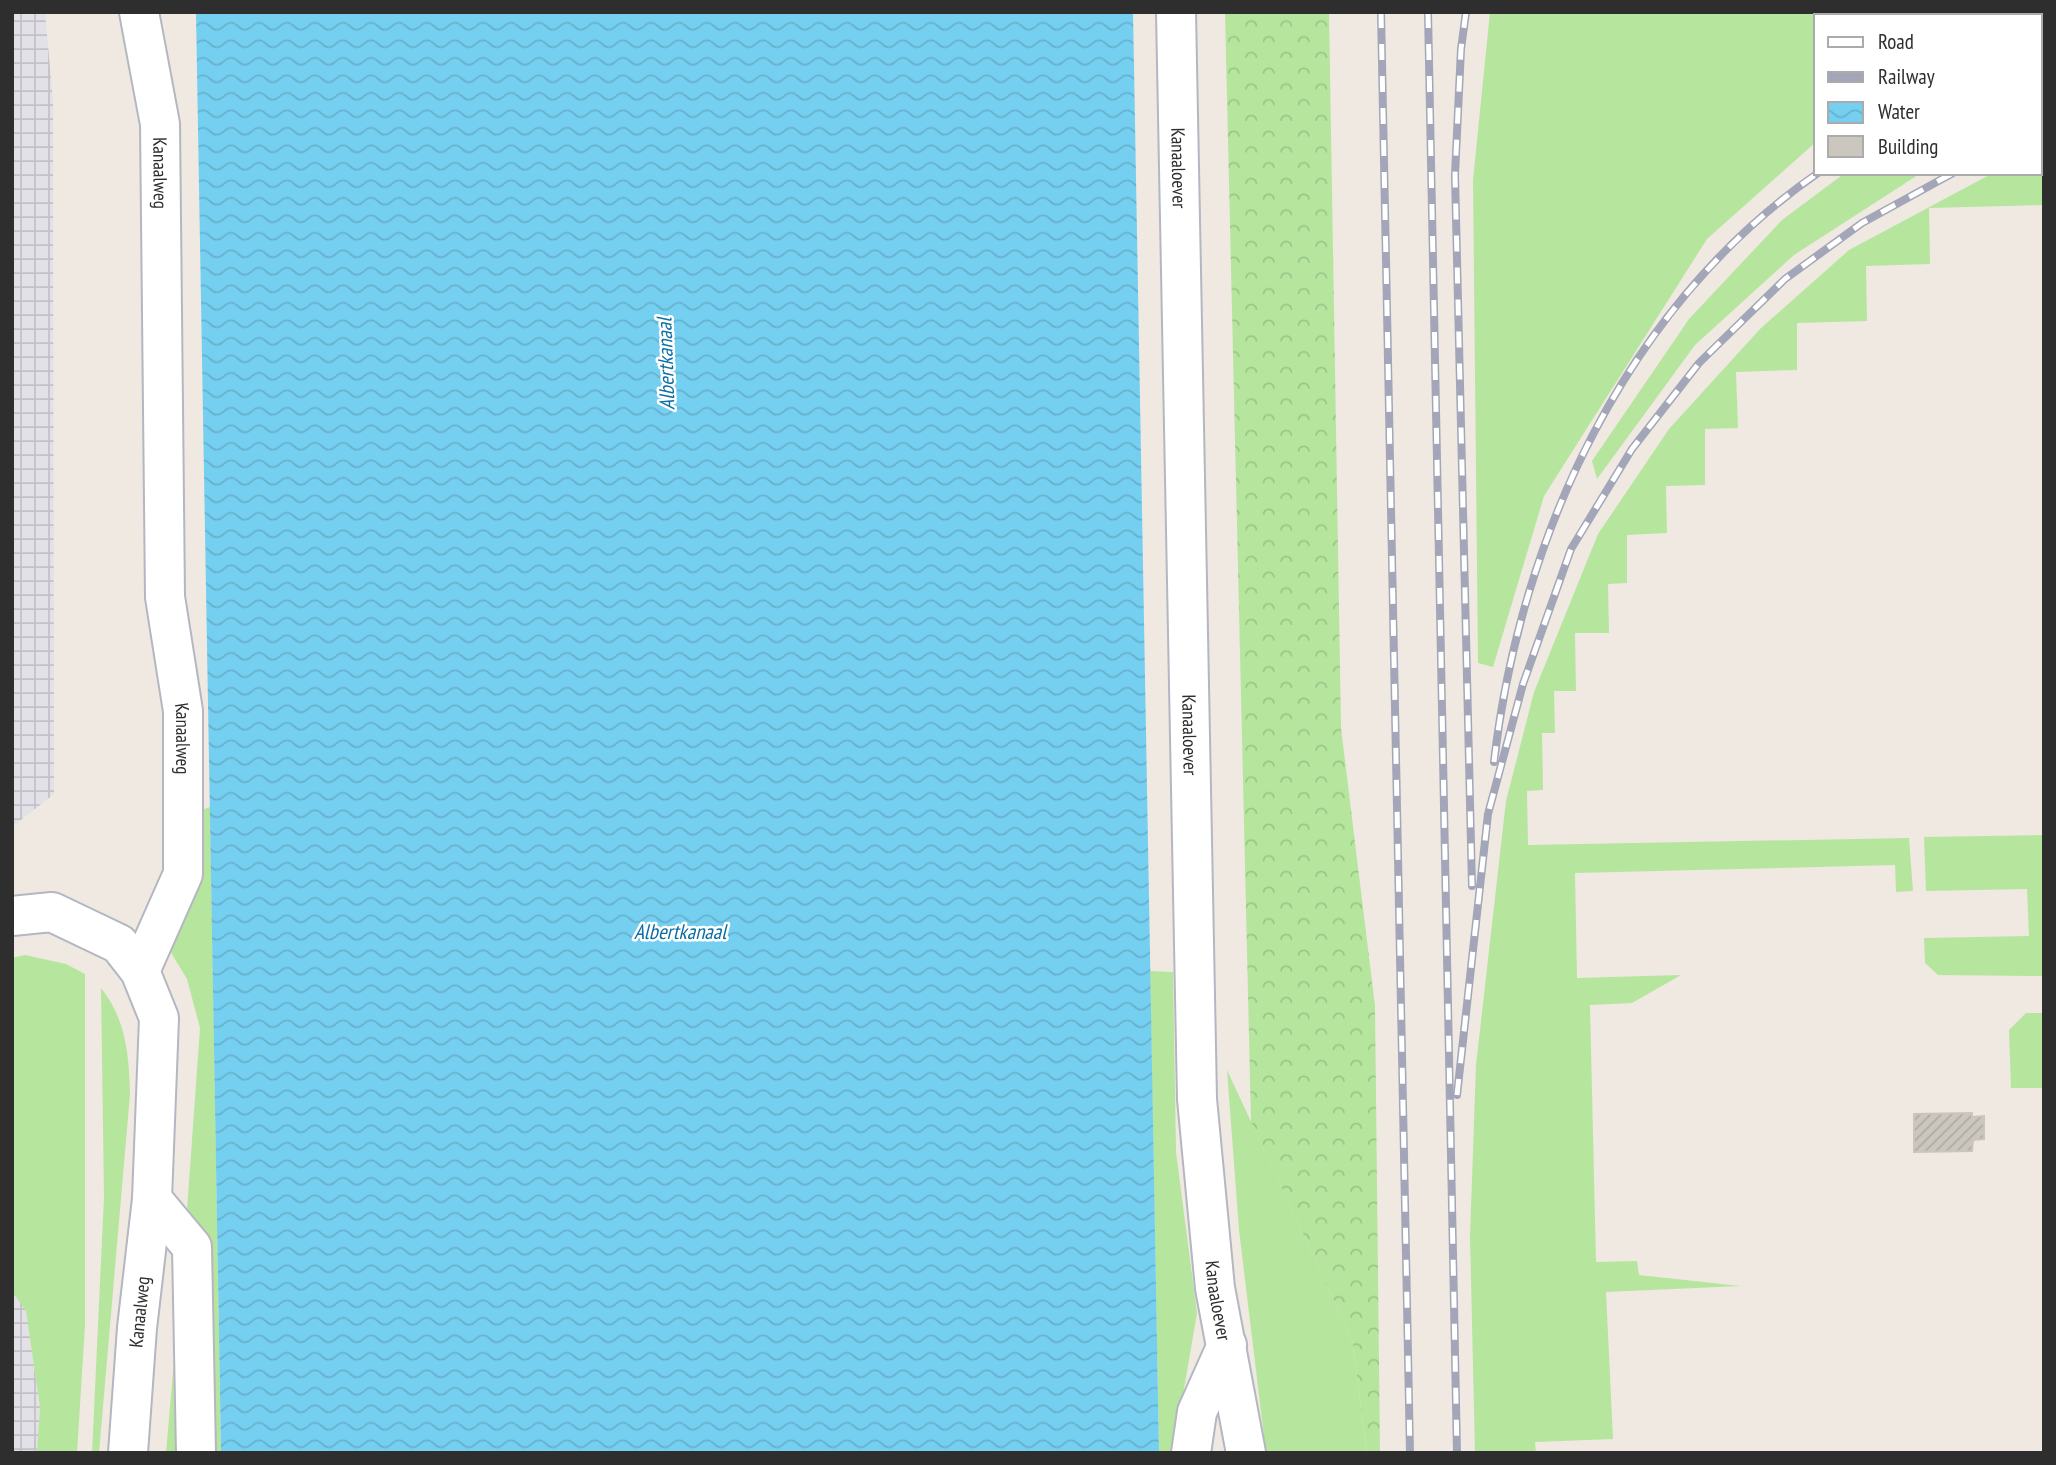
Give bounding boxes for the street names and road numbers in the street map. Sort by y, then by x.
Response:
street label: Kanaaloever [1166,127,1192,209]
street label: Kanaalweg [148,137,173,209]
street label: Kanaaloever [1177,694,1203,776]
street label: Kanaalweg [170,701,195,774]
street label: Kanaaloever [1200,1260,1237,1343]
street label: Kanaalweg [123,1275,155,1349]

